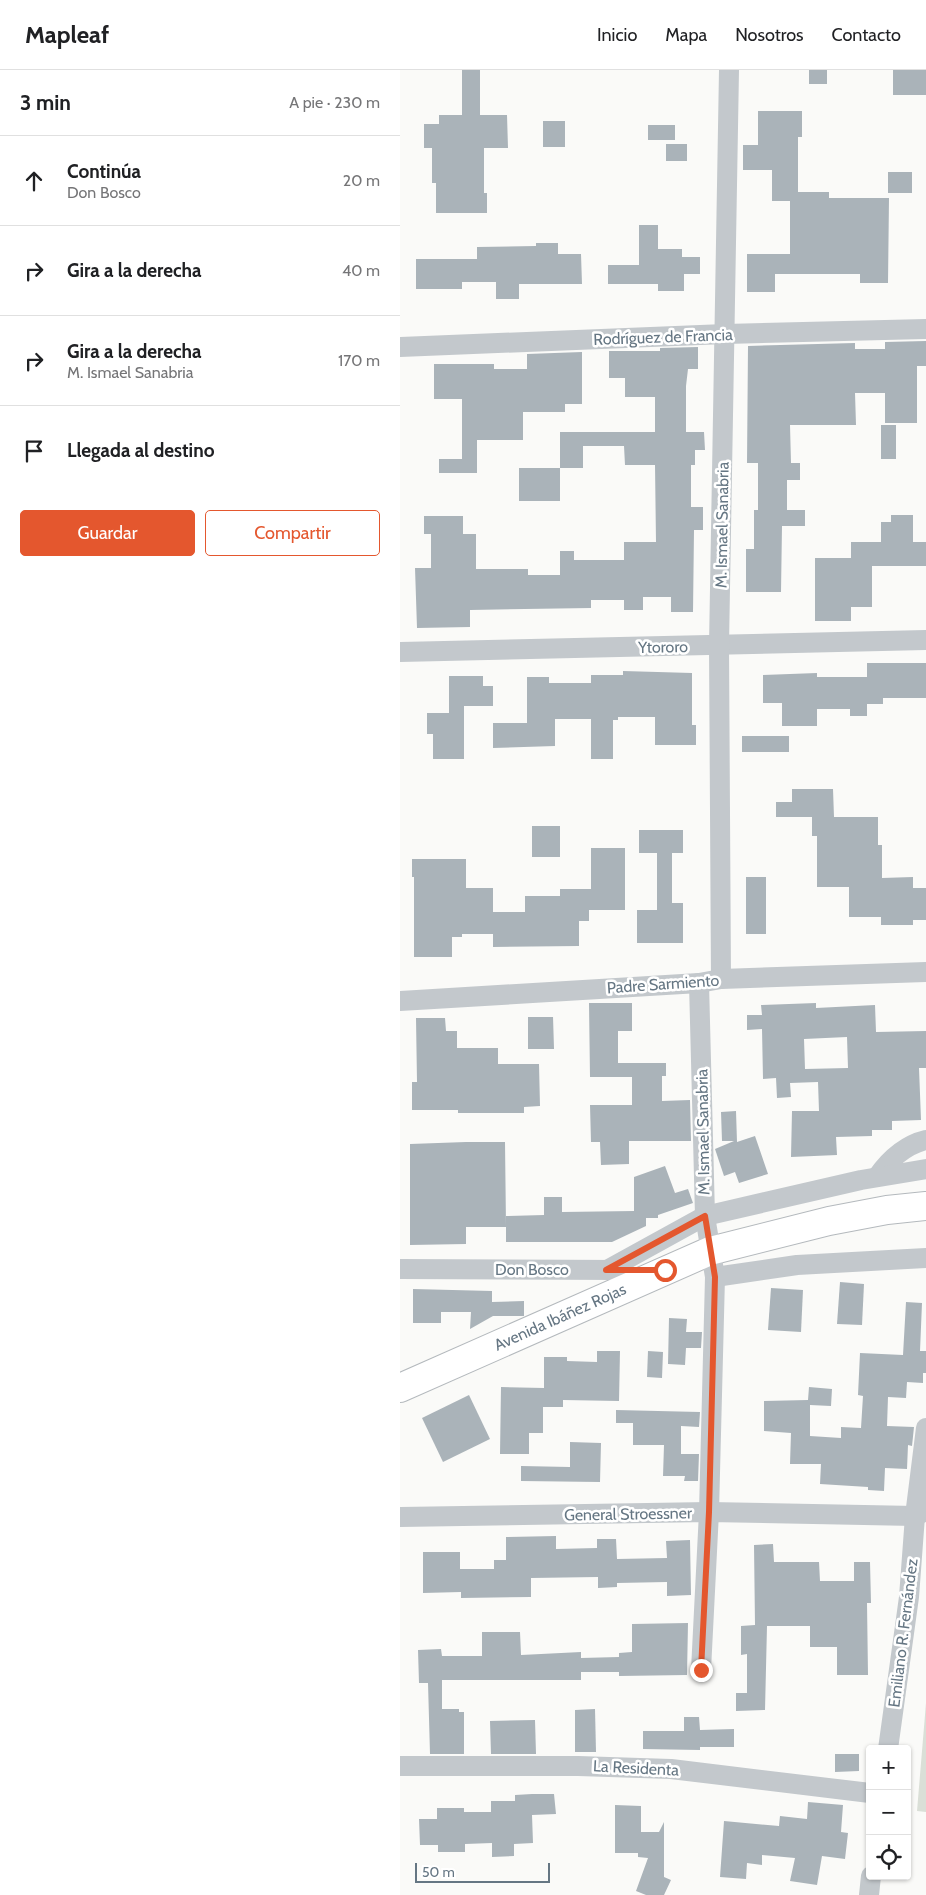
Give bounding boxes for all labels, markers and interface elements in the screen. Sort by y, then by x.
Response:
text: Mapleaf [25,20,109,49]
text: Inicio [597,24,637,46]
text: Mapa [665,24,707,46]
text: Nosotros [735,24,804,46]
text: Contacto [832,24,901,46]
text: 3 min [20,90,71,115]
text: A pie · 230 m [289,93,380,112]
text: Continúa [67,160,141,183]
icon: ahead [20,167,48,195]
text: 20 m [343,171,380,190]
text: Don Bosco [67,183,141,202]
icon: right [20,257,48,285]
text: Gira a la derecha [67,259,202,282]
text: 40 m [342,261,380,280]
street label: Rodríguez de Francia [593,325,733,349]
text: Gira a la derecha [67,340,202,363]
icon: right [20,347,48,375]
text: 170 m [338,351,380,370]
text: M. Ismael Sanabria [67,363,193,382]
icon: arrive [20,437,48,465]
text: Llegada al destino [67,439,214,462]
street label: M. Ismael Sanabria [711,461,733,588]
button: Guardar [20,510,195,556]
button: Compartir [205,510,380,556]
street label: Ytororo [637,637,688,657]
street label: Padre Sarmiento [606,971,720,997]
street label: M. Ismael Sanabria [692,1068,714,1195]
route start [654,1259,677,1282]
street label: Don Bosco [495,1260,569,1279]
street label: Avenida Ibáñez Rojas [491,1279,629,1355]
street label: General Stroessner [564,1503,693,1525]
street label: Emiliano R. Fernández [884,1557,922,1709]
route end [690,1659,713,1682]
map controls [866,1745,911,1880]
button: + [866,1745,911,1790]
street label: La Residenta [593,1756,680,1780]
button: − [866,1790,911,1835]
button: locate [866,1835,911,1880]
scale bar [415,1860,550,1883]
text: 50 m [422,1863,455,1881]

